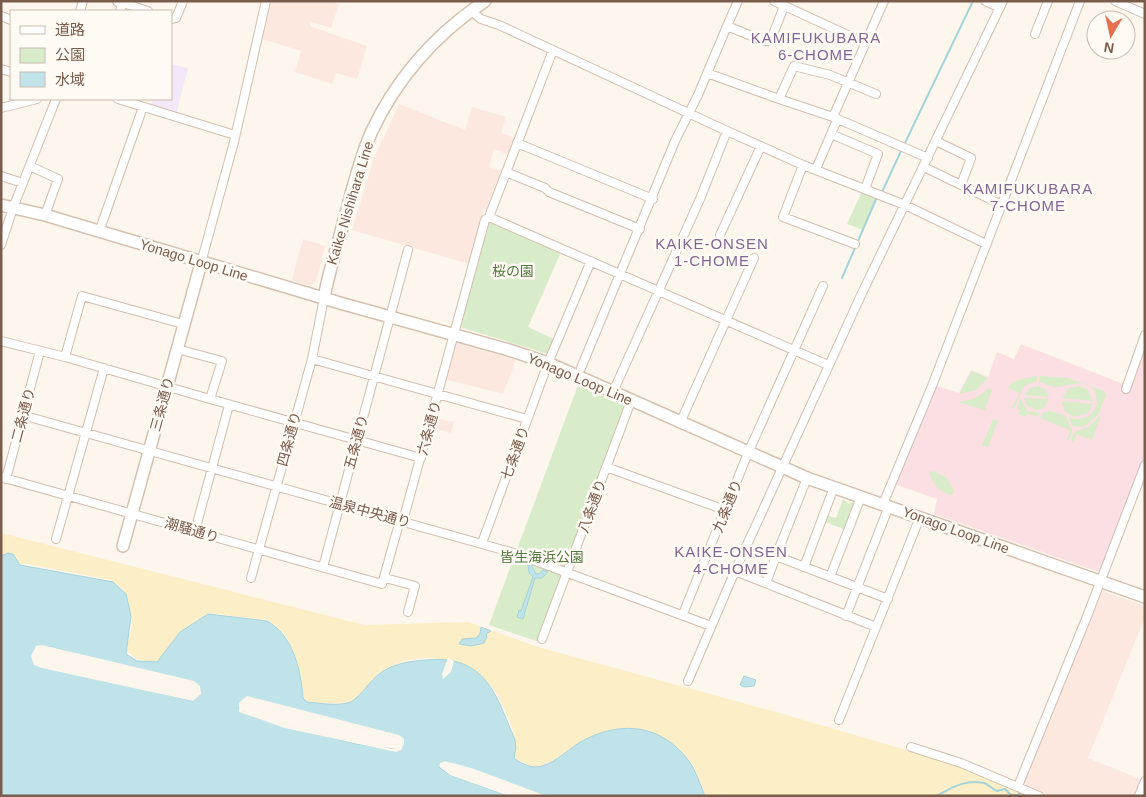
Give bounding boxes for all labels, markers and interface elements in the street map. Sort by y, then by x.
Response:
legend [10,10,172,100]
north arrow [1086,10,1136,60]
text: 道路 [55,21,85,38]
district label: KAMIFUKUBARA 6-CHOME [751,29,881,63]
text: N [1103,39,1115,57]
text: 公園 [55,46,85,63]
text: 水域 [55,71,85,88]
street label: Kaike Nishihara Line [324,139,376,267]
district label: KAMIFUKUBARA 7-CHOME [963,180,1093,214]
district label: KAIKE-ONSEN 1-CHOME [655,235,769,269]
street label: Yonago Loop Line [138,236,250,284]
park label: 桜の園 [492,263,534,279]
street label: Yonago Loop Line [525,350,635,408]
street label: 三条通り [147,375,177,433]
street label: 二条通り [8,386,38,444]
street label: 六条通り [414,399,444,457]
street label: 四条通り [274,410,304,468]
street label: 五条通り [341,413,371,471]
street label: 七条通り [498,424,532,482]
street label: 八条通り [575,477,609,535]
street label: 九条通り [709,477,745,535]
street label: 温泉中央通り [327,493,413,531]
street label: Yonago Loop Line [900,503,1012,557]
street label: 潮騒通り [163,515,221,545]
district label: KAIKE-ONSEN 4-CHOME [674,543,788,577]
park label: 皆生海浜公園 [500,549,584,565]

